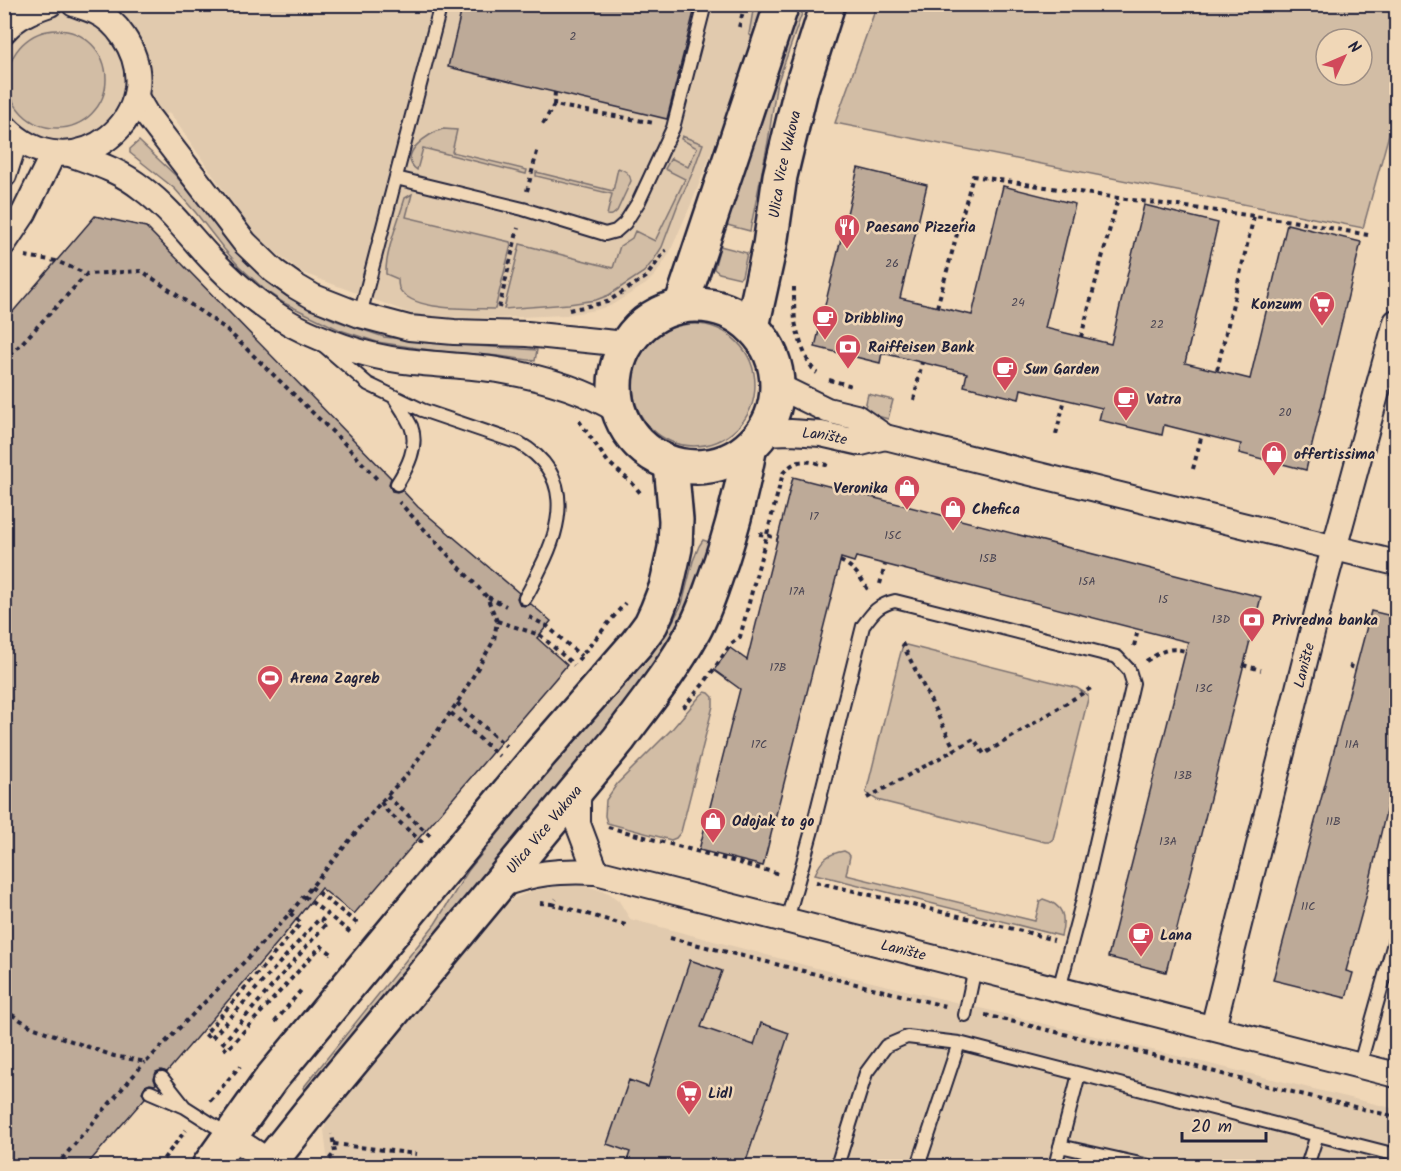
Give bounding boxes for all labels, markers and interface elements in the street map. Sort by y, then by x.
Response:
house number: 2 [570,27,577,46]
north arrow [1314,27,1374,87]
text: N [1341,35,1366,60]
street label: Ulica Vice Vukova [763,108,808,220]
restaurant icon: Paesano Pizzeria [832,212,862,250]
place label: Paesano Pizzeria [866,216,976,240]
house number: 26 [885,254,899,273]
supermarket icon: Konzum [1307,289,1337,327]
house number: 24 [1011,293,1025,312]
place label: Konzum [1251,293,1302,317]
cafe icon: Dribbling [810,303,840,341]
place label: Dribbling [844,307,904,331]
house number: 22 [1150,315,1164,334]
bank icon: Raiffeisen Bank [833,332,863,370]
place label: Raiffeisen Bank [868,336,975,360]
cafe icon: Sun Garden [990,354,1020,392]
place label: Sun Garden [1024,358,1099,382]
cafe icon: Vatra [1111,384,1141,422]
place label: Vatra [1146,388,1182,412]
house number: 20 [1279,403,1291,422]
street label: Lanište [801,422,850,453]
shop icon: offertissima [1259,439,1289,477]
place label: offertissima [1294,443,1376,467]
shop icon: Veronika [892,473,922,511]
place label: Veronika [833,477,888,501]
shop icon: Chefica [938,494,968,532]
place label: Chefica [972,498,1020,522]
house number: 17 [809,507,819,526]
house number: 15C [884,526,902,545]
house number: 15B [979,549,997,568]
house number: 15A [1078,572,1096,591]
house number: 17A [789,582,805,601]
house number: 15 [1158,590,1170,609]
bank icon: Privredna banka [1237,605,1267,643]
place label: Privredna banka [1272,609,1378,633]
house number: 13D [1212,610,1230,629]
street label: Lanište [1288,640,1322,691]
house number: 17B [770,658,786,677]
sports icon: Arena Zagreb [255,663,285,701]
place label: Arena Zagreb [290,667,380,691]
house number: 13C [1195,679,1213,698]
house number: 17C [751,735,767,754]
house number: 11A [1345,735,1359,754]
house number: 13B [1174,766,1192,785]
street label: Ulica Vice Vukova [501,780,589,880]
shop icon: Odojak to go [698,806,728,844]
place label: Odojak to go [732,810,815,834]
house number: 11B [1325,812,1341,831]
house number: 13A [1159,832,1177,851]
house number: 11C [1301,897,1315,916]
cafe icon: Lana [1126,920,1156,958]
place label: Lana [1160,924,1192,948]
street label: Lanište [878,934,929,968]
supermarket icon: Lidl [674,1078,704,1116]
place label: Lidl [708,1082,732,1106]
scale bar [1182,1105,1266,1143]
text: 20 m [1191,1113,1232,1142]

